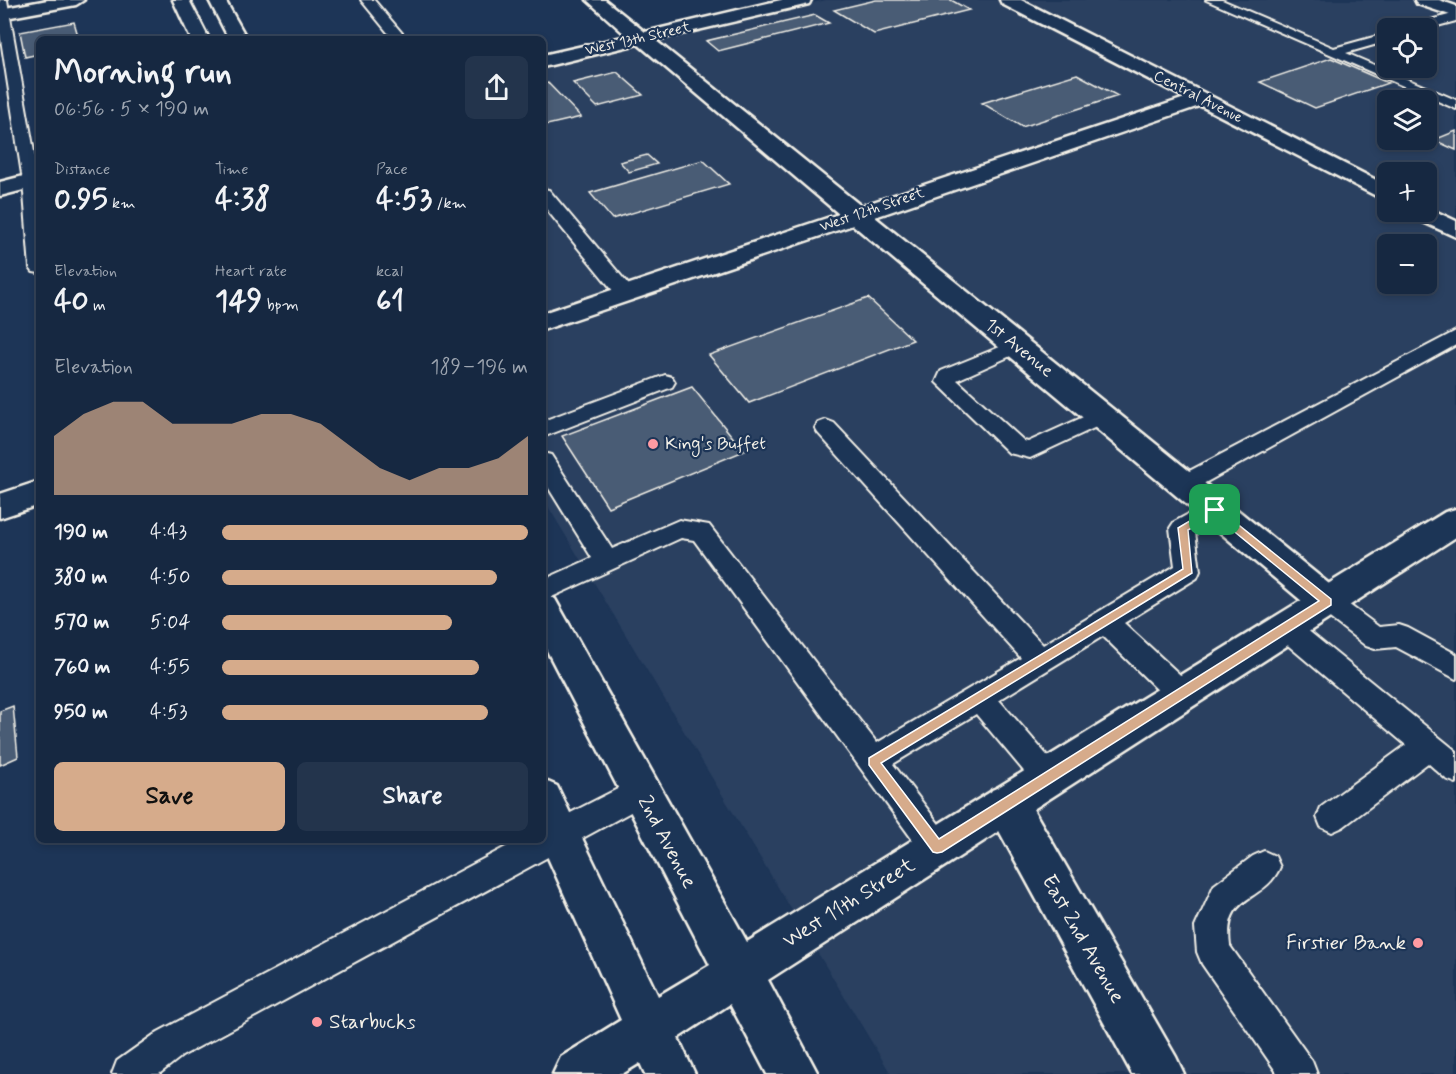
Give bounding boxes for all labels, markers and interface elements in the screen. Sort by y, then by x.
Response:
street label: West 13th Street [583,17,693,61]
map controls [1377,18,1437,294]
button: locate [1377,18,1437,78]
text: Morning run [54,51,232,95]
button: share [465,56,528,119]
street label: Central Avenue [1150,66,1246,128]
button: layers [1377,90,1437,150]
text: 06:56 · 5 × 190 m [54,96,209,123]
text: Distance [54,159,110,180]
text: Time [215,159,249,180]
text: Pace [376,159,408,180]
button: + [1377,162,1437,222]
text: 0.95 [54,180,108,219]
text: 4:38 [215,180,270,219]
text: 4:53 [376,180,432,219]
street label: West 12th Street [817,183,927,237]
text: km [108,193,135,214]
text: /km [432,193,467,214]
button: − [1377,234,1437,294]
text: Elevation [54,261,117,282]
text: Heart rate [215,261,287,282]
text: kcal [376,261,403,282]
text: 40 [54,282,89,321]
text: 149 [215,282,262,321]
text: 61 [376,282,404,321]
text: m [89,295,106,316]
text: bpm [262,295,299,316]
street label: 1st Avenue [980,313,1058,383]
text: Elevation [54,354,133,381]
text: 189–196 m [431,354,528,381]
place label: King's Buffet [665,432,766,457]
marker: King's Buffet [646,437,660,451]
pin [1189,484,1240,535]
icon: arrive [1198,493,1231,526]
text: 190 m [54,519,108,546]
text: 4:43 [150,519,187,546]
text: 380 m [54,564,107,591]
text: 4:50 [150,564,190,591]
text: 570 m [54,609,109,636]
text: 5:04 [150,609,191,636]
text: 760 m [54,654,111,681]
text: 4:55 [150,654,190,681]
text: 950 m [54,699,108,726]
text: 4:53 [150,699,187,726]
button: Save [54,762,285,831]
button: Share [297,762,528,831]
street label: 2nd Avenue [631,791,703,893]
street label: West 11th Street [778,851,921,955]
street label: East 2nd Avenue [1035,870,1131,1008]
place label: Firstier Bank [1286,929,1406,957]
marker: Firstier Bank [1411,936,1425,950]
place label: Starbucks [329,1008,416,1036]
marker: Starbucks [310,1015,324,1029]

